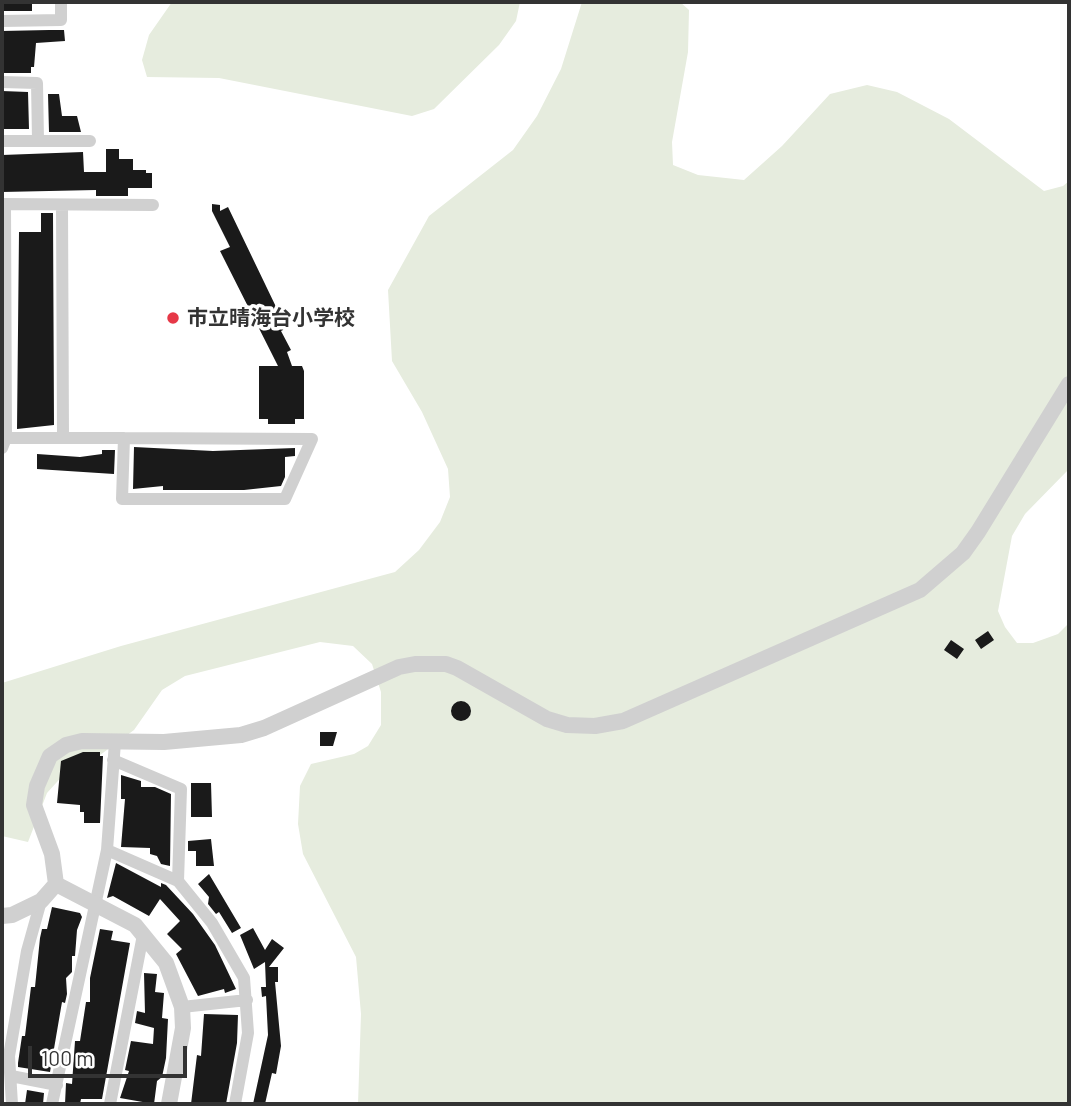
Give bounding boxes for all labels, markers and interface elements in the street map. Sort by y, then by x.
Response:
place label: 市立晴海台小学校 [187,305,355,331]
marker: 市立晴海台小学校 [165,310,181,326]
scale bar [32,1032,191,1076]
text: 100 m [41,1045,94,1070]

